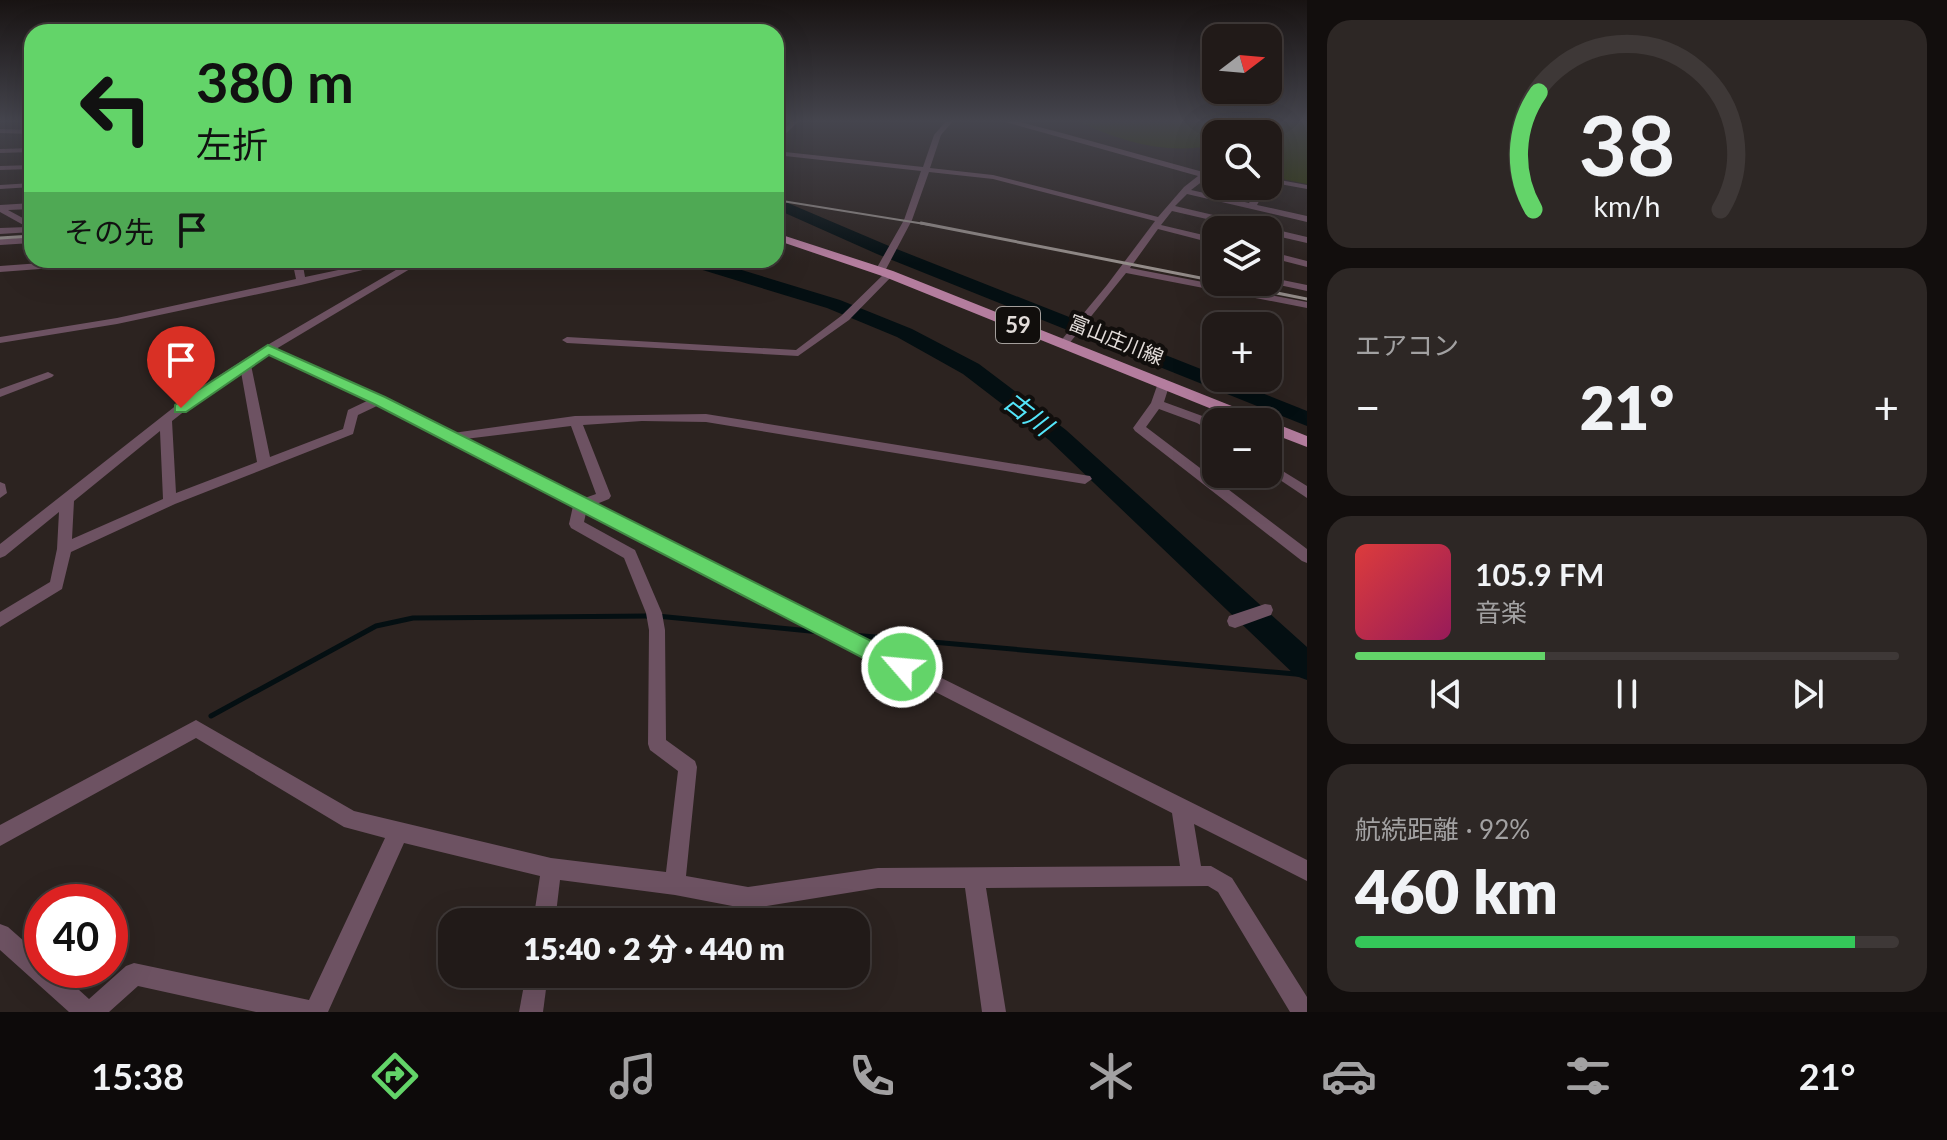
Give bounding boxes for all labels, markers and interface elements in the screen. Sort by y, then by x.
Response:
north arrow [1202,24,1282,104]
map controls [1202,24,1282,488]
text: 380 m [196,48,354,115]
icon: left [64,56,168,160]
text: 38 [1579,94,1675,194]
button: search [1202,120,1282,200]
text: 左折 [196,122,268,166]
text: km/h [1594,189,1660,223]
icon: arrive [170,208,214,252]
text: その先 [64,213,154,249]
button: layers [1202,216,1282,296]
road number: 59 [996,307,1040,343]
street label: 富山庄川線 [1066,309,1167,369]
button: + [1202,312,1282,392]
pin [147,326,215,408]
text: エアコン [1355,329,1459,361]
icon: arrive [159,338,203,382]
text: 21° [1580,371,1674,443]
text: − [1355,381,1381,433]
text: + [1873,381,1899,433]
water label: 古川 [998,385,1061,444]
button: − [1202,408,1282,488]
text: 105.9 FM [1475,556,1604,592]
text: 音楽 [1475,596,1527,628]
position arrow [860,625,944,709]
icon: previous [1424,672,1468,716]
icon: pause [1605,672,1649,716]
icon: next [1786,672,1830,716]
text: 航続距離 · 92% [1355,813,1530,845]
text: 460 km [1355,855,1558,927]
speed limit sign: 40 [24,884,128,988]
text: 15:40 · 2 分 · 440 m [523,930,785,966]
icon: directions [367,1048,423,1104]
icon: music [605,1048,661,1104]
icon: phone [844,1048,900,1104]
icon: climate [1083,1048,1139,1104]
icon: car [1321,1048,1377,1104]
icon: filters [1560,1048,1616,1104]
text: 15:38 [91,1054,184,1098]
text: 21° [1799,1054,1856,1098]

